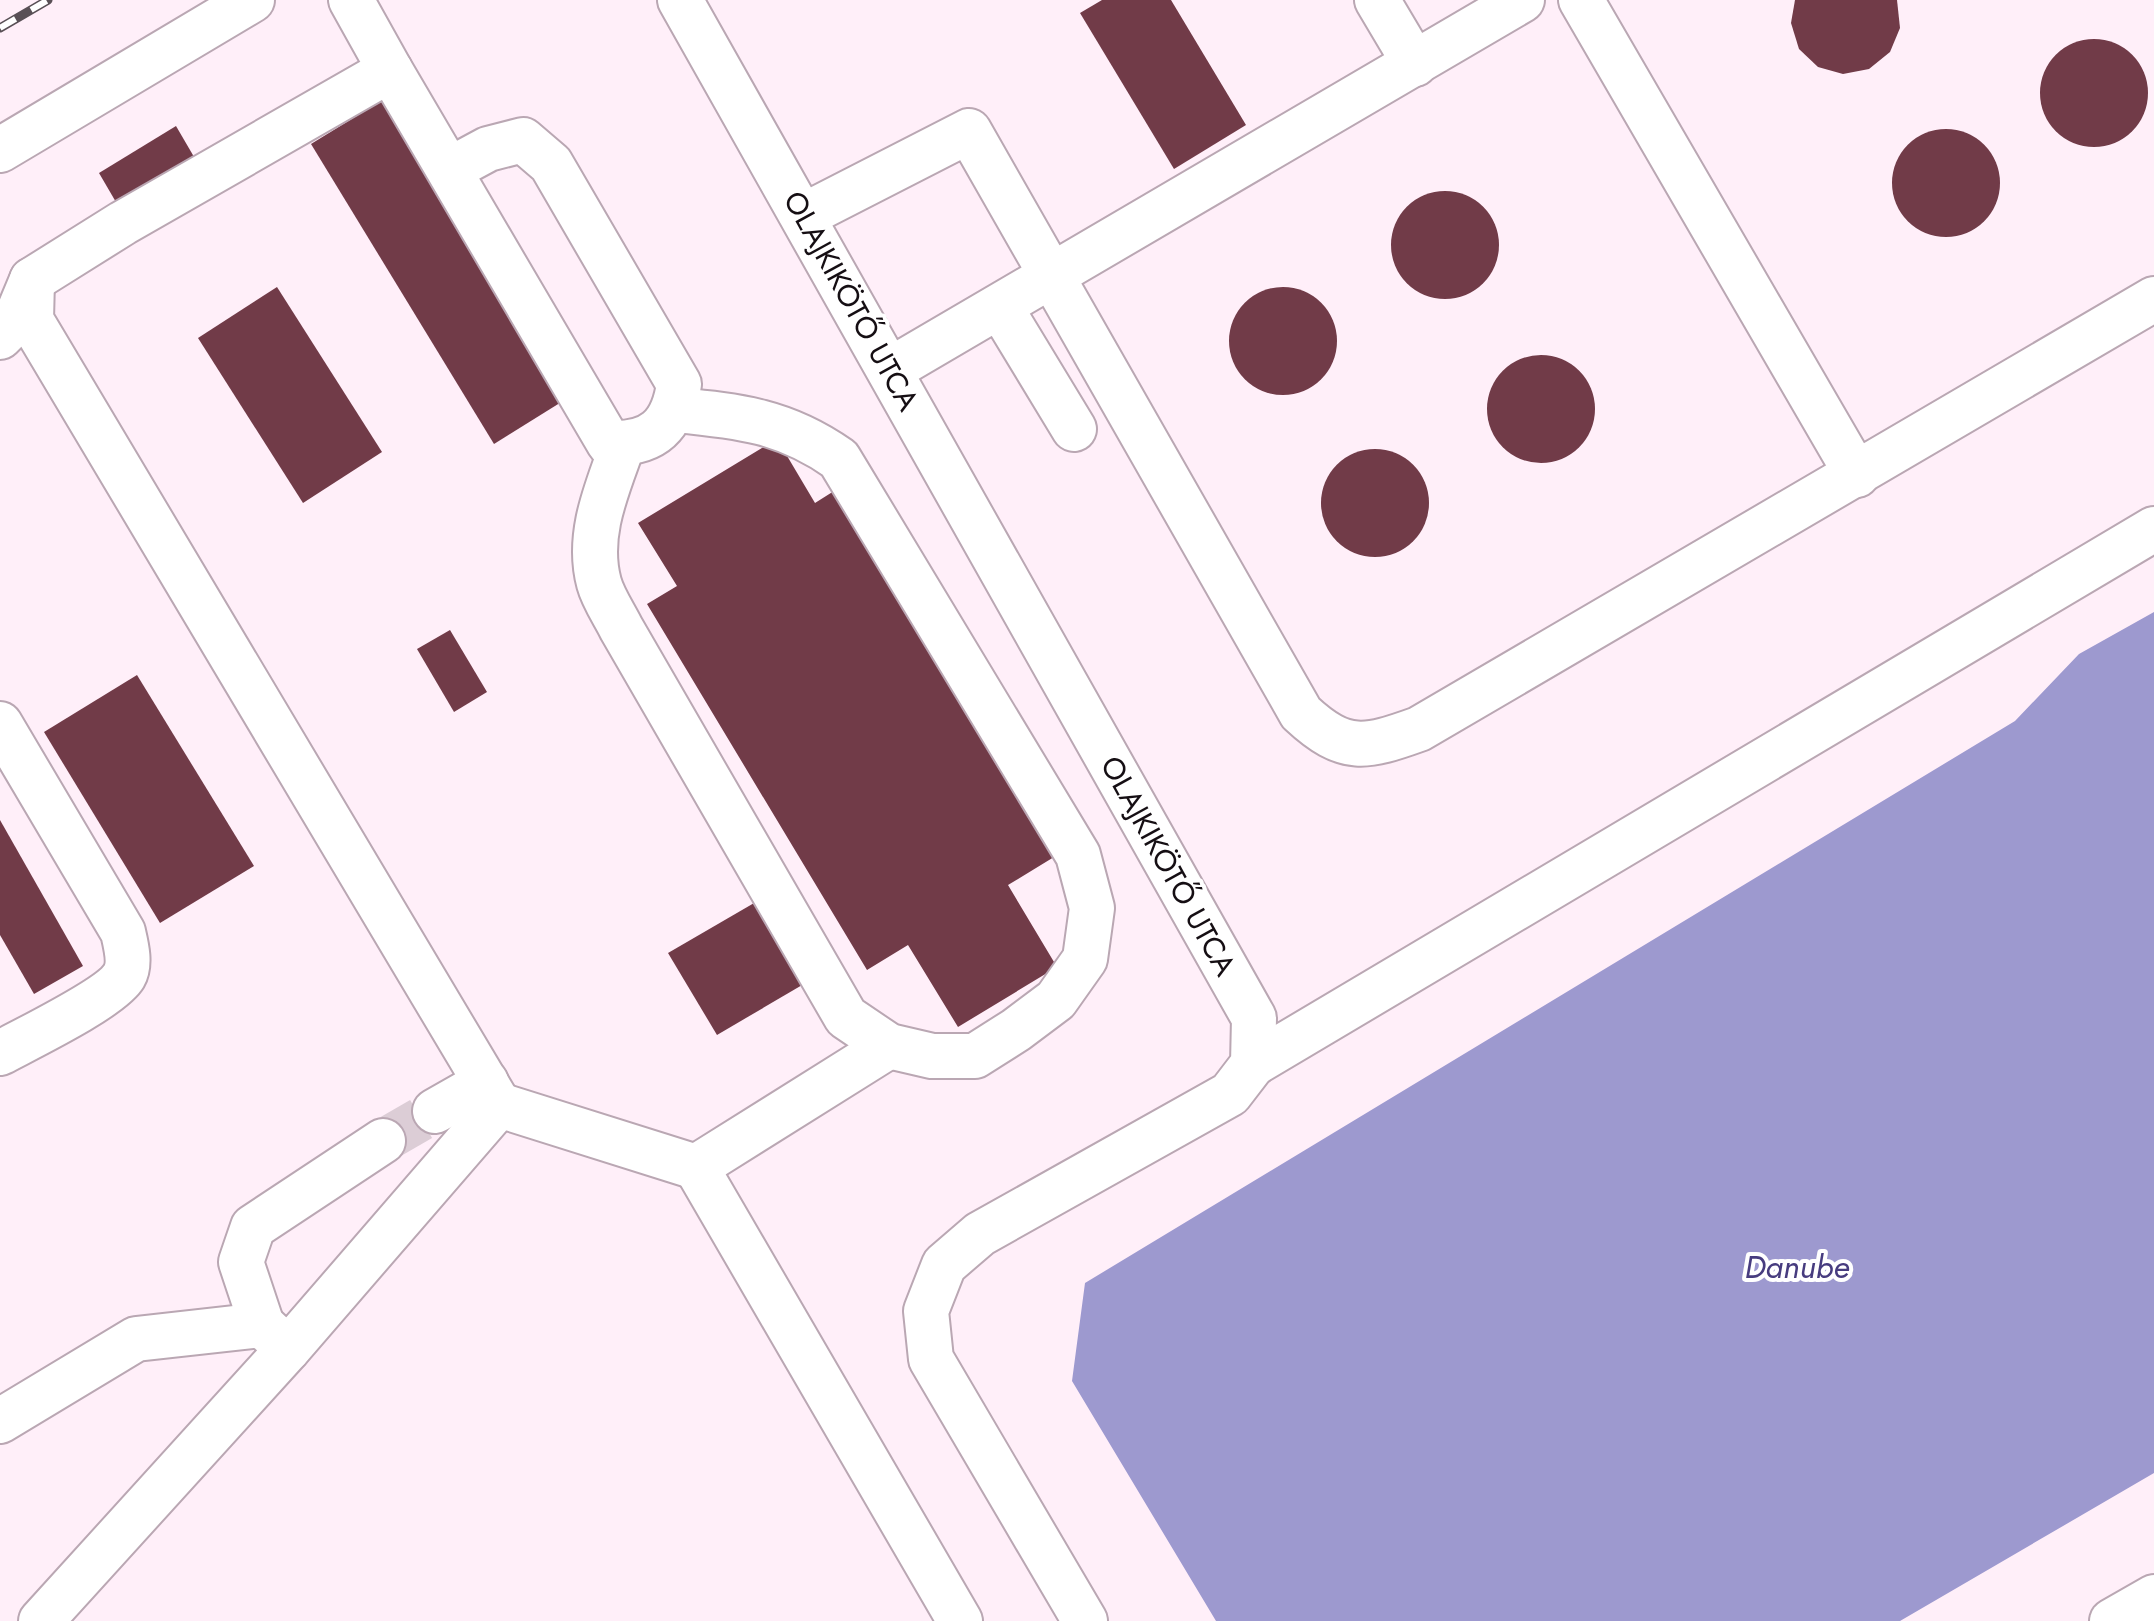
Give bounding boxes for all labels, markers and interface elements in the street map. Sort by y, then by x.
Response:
street label: OLAJKIKÖTŐ UTCA [773,183,930,419]
street label: OLAJKIKÖTŐ UTCA [1090,748,1247,984]
water label: Danube [1744,1244,1850,1290]

